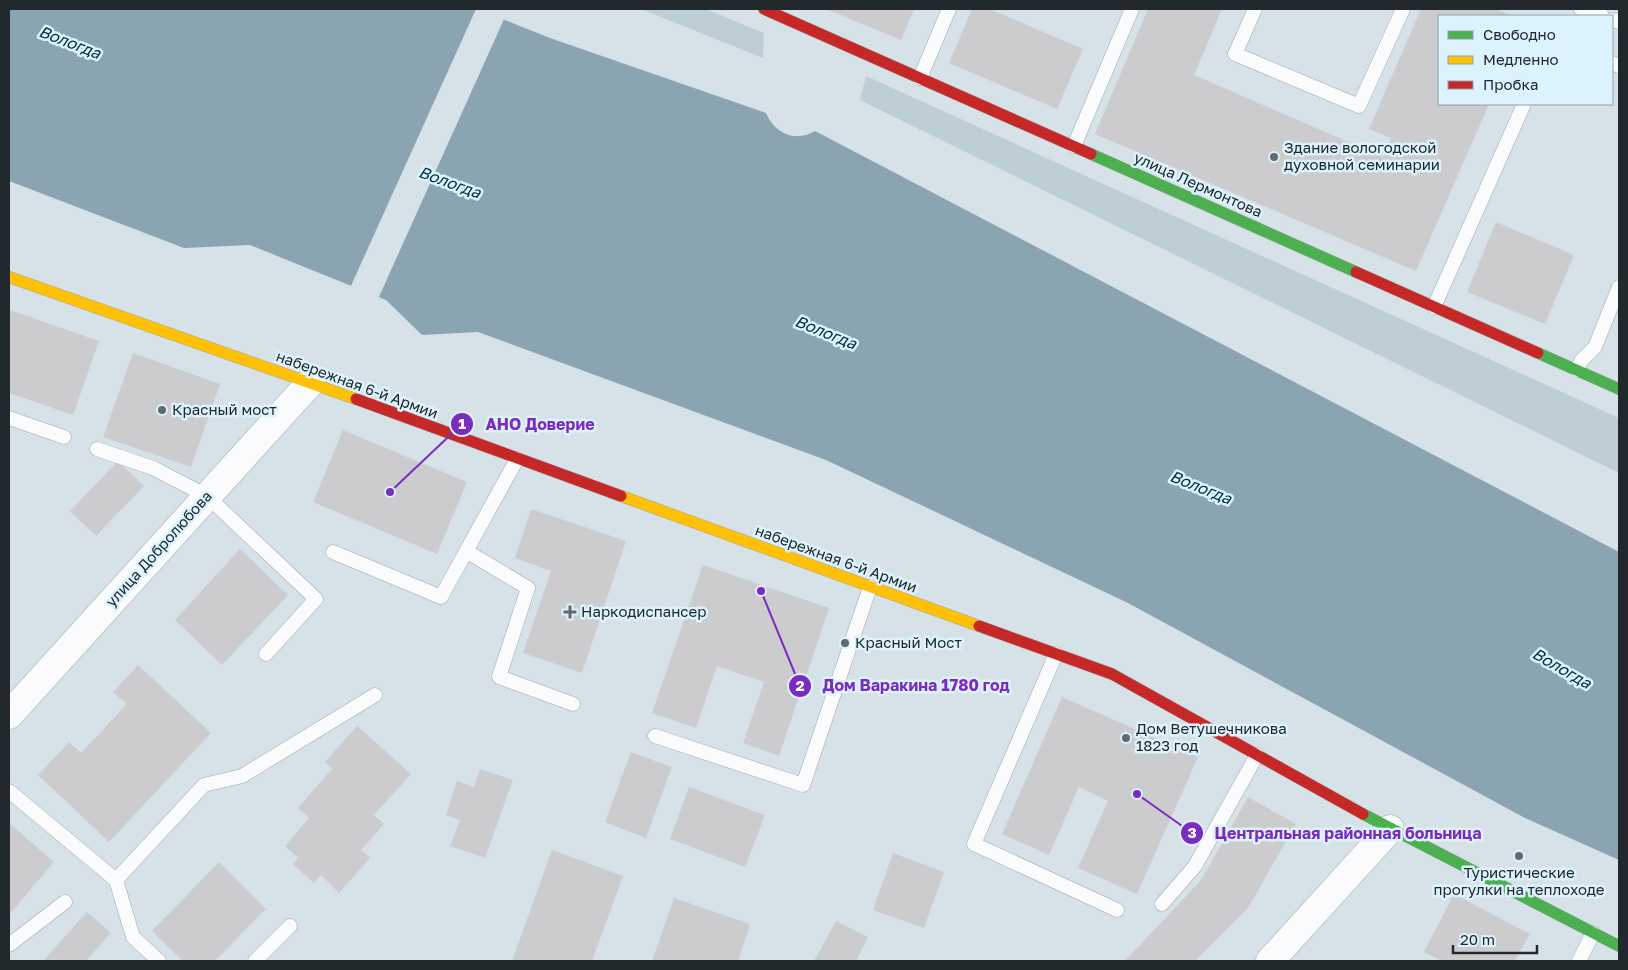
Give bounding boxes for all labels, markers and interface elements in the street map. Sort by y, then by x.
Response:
legend [1438,15,1613,105]
water label: Вологда [36,21,105,63]
text: Свободно [1483,25,1556,43]
text: Медленно [1483,50,1559,68]
text: Пробка [1483,75,1538,93]
place label: Здание вологодской духовной семинарии [1284,138,1440,173]
street label: улица Лермонтова [1132,148,1265,220]
marker: Здание вологодской духовной семинарии [1268,151,1280,163]
water label: Вологда [416,162,485,203]
water label: Вологда [792,311,861,354]
street label: набережная 6-й Армии [274,346,441,422]
place label: Красный мост [172,400,277,418]
marker: Красный мост [156,404,168,416]
callout: АНО Доверие [450,408,604,439]
text: 1 [458,414,466,432]
text: АНО Доверие [485,414,595,434]
water label: Вологда [1167,466,1236,509]
street label: улица Добролюбова [101,487,215,610]
street label: набережная 6-й Армии [753,520,920,596]
place label: Наркодиспансер [581,602,706,620]
marker: Наркодиспансер [563,605,577,619]
place label: Красный Мост [855,633,962,651]
marker: Красный Мост [839,637,851,649]
water label: Вологда [1529,643,1596,693]
callout: Дом Варакина 1780 год [788,670,1020,701]
text: Дом Варакина 1780 год [822,675,1010,695]
text: 2 [795,676,805,694]
place label: Дом Ветушечникова 1823 год [1136,719,1287,754]
marker: Дом Ветушечникова 1823 год [1120,732,1132,744]
callout: Центральная районная больница [1179,817,1491,848]
text: 3 [1187,823,1197,841]
text: Центральная районная больница [1215,823,1481,843]
marker: Туристические прогулки на теплоходе [1513,850,1525,862]
place label: Туристические прогулки на теплоходе [1433,863,1605,898]
scale bar [1453,922,1537,954]
text: 20 m [1460,930,1495,948]

